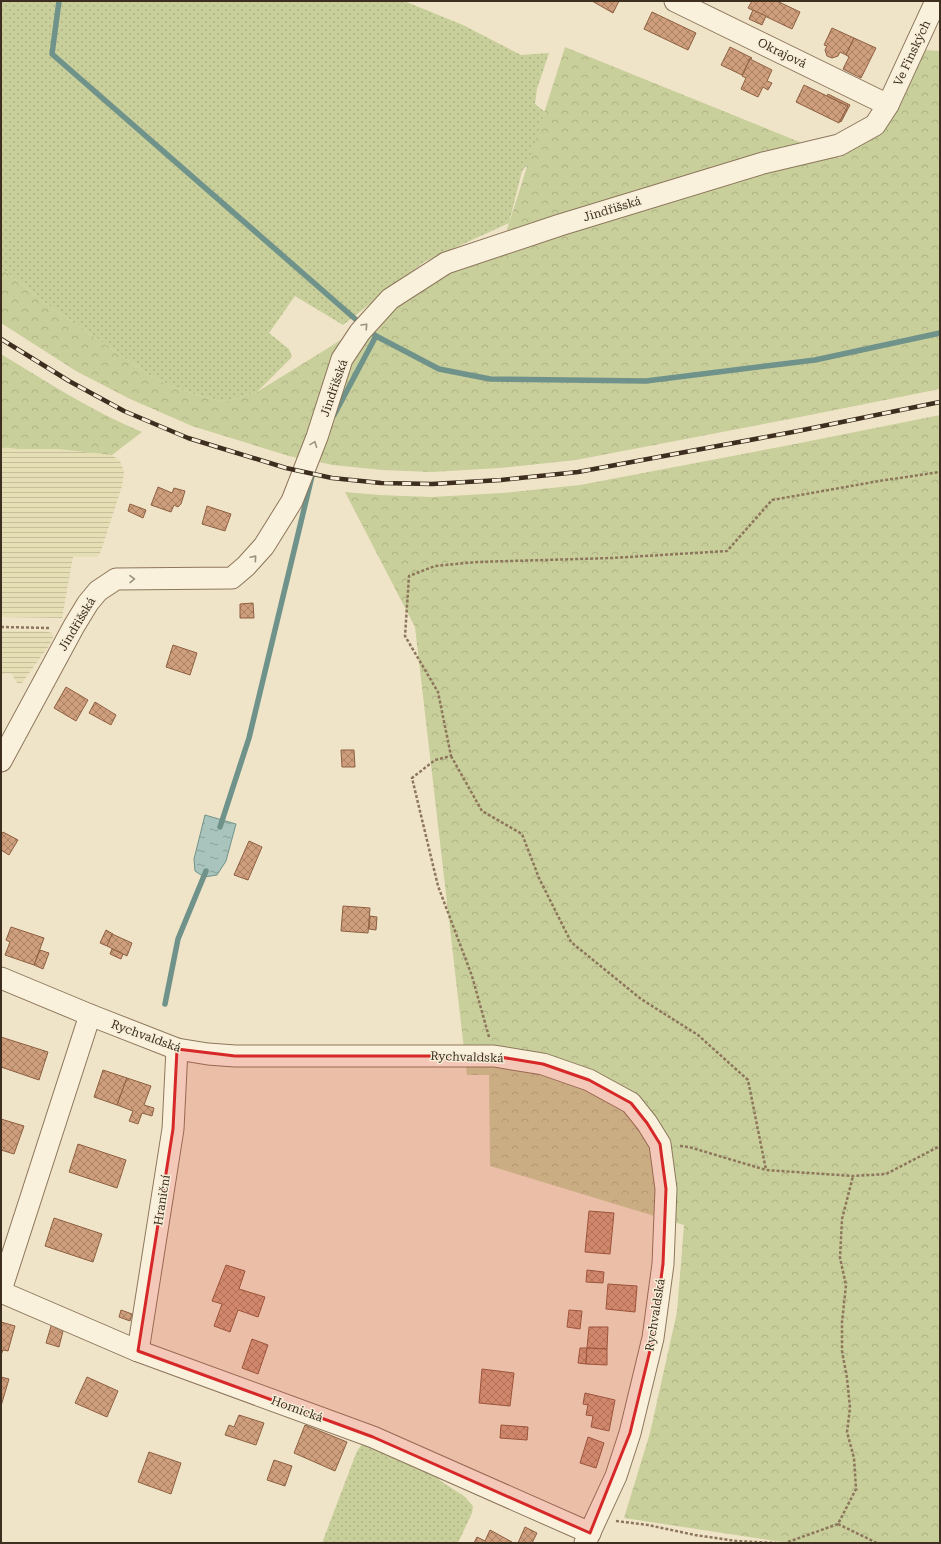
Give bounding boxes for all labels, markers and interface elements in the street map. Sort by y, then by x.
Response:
street label: Ve Finských [891,18,933,88]
street label: Okrajová [755,35,809,71]
street label: Jindřišská [581,193,643,224]
one-way arrow [361,323,368,331]
street label: Jindřišská [318,357,351,419]
one-way arrow [310,440,318,447]
one-way arrow [249,555,256,563]
one-way arrow [129,575,135,583]
street label: Jindřišská [56,594,99,653]
street label: Rychvaldská [109,1017,183,1055]
street label: Rychvaldská [430,1049,504,1065]
street label: Hraniční [151,1173,173,1226]
street label: Rychvaldská [642,1277,668,1352]
street label: Hornická [269,1393,325,1425]

